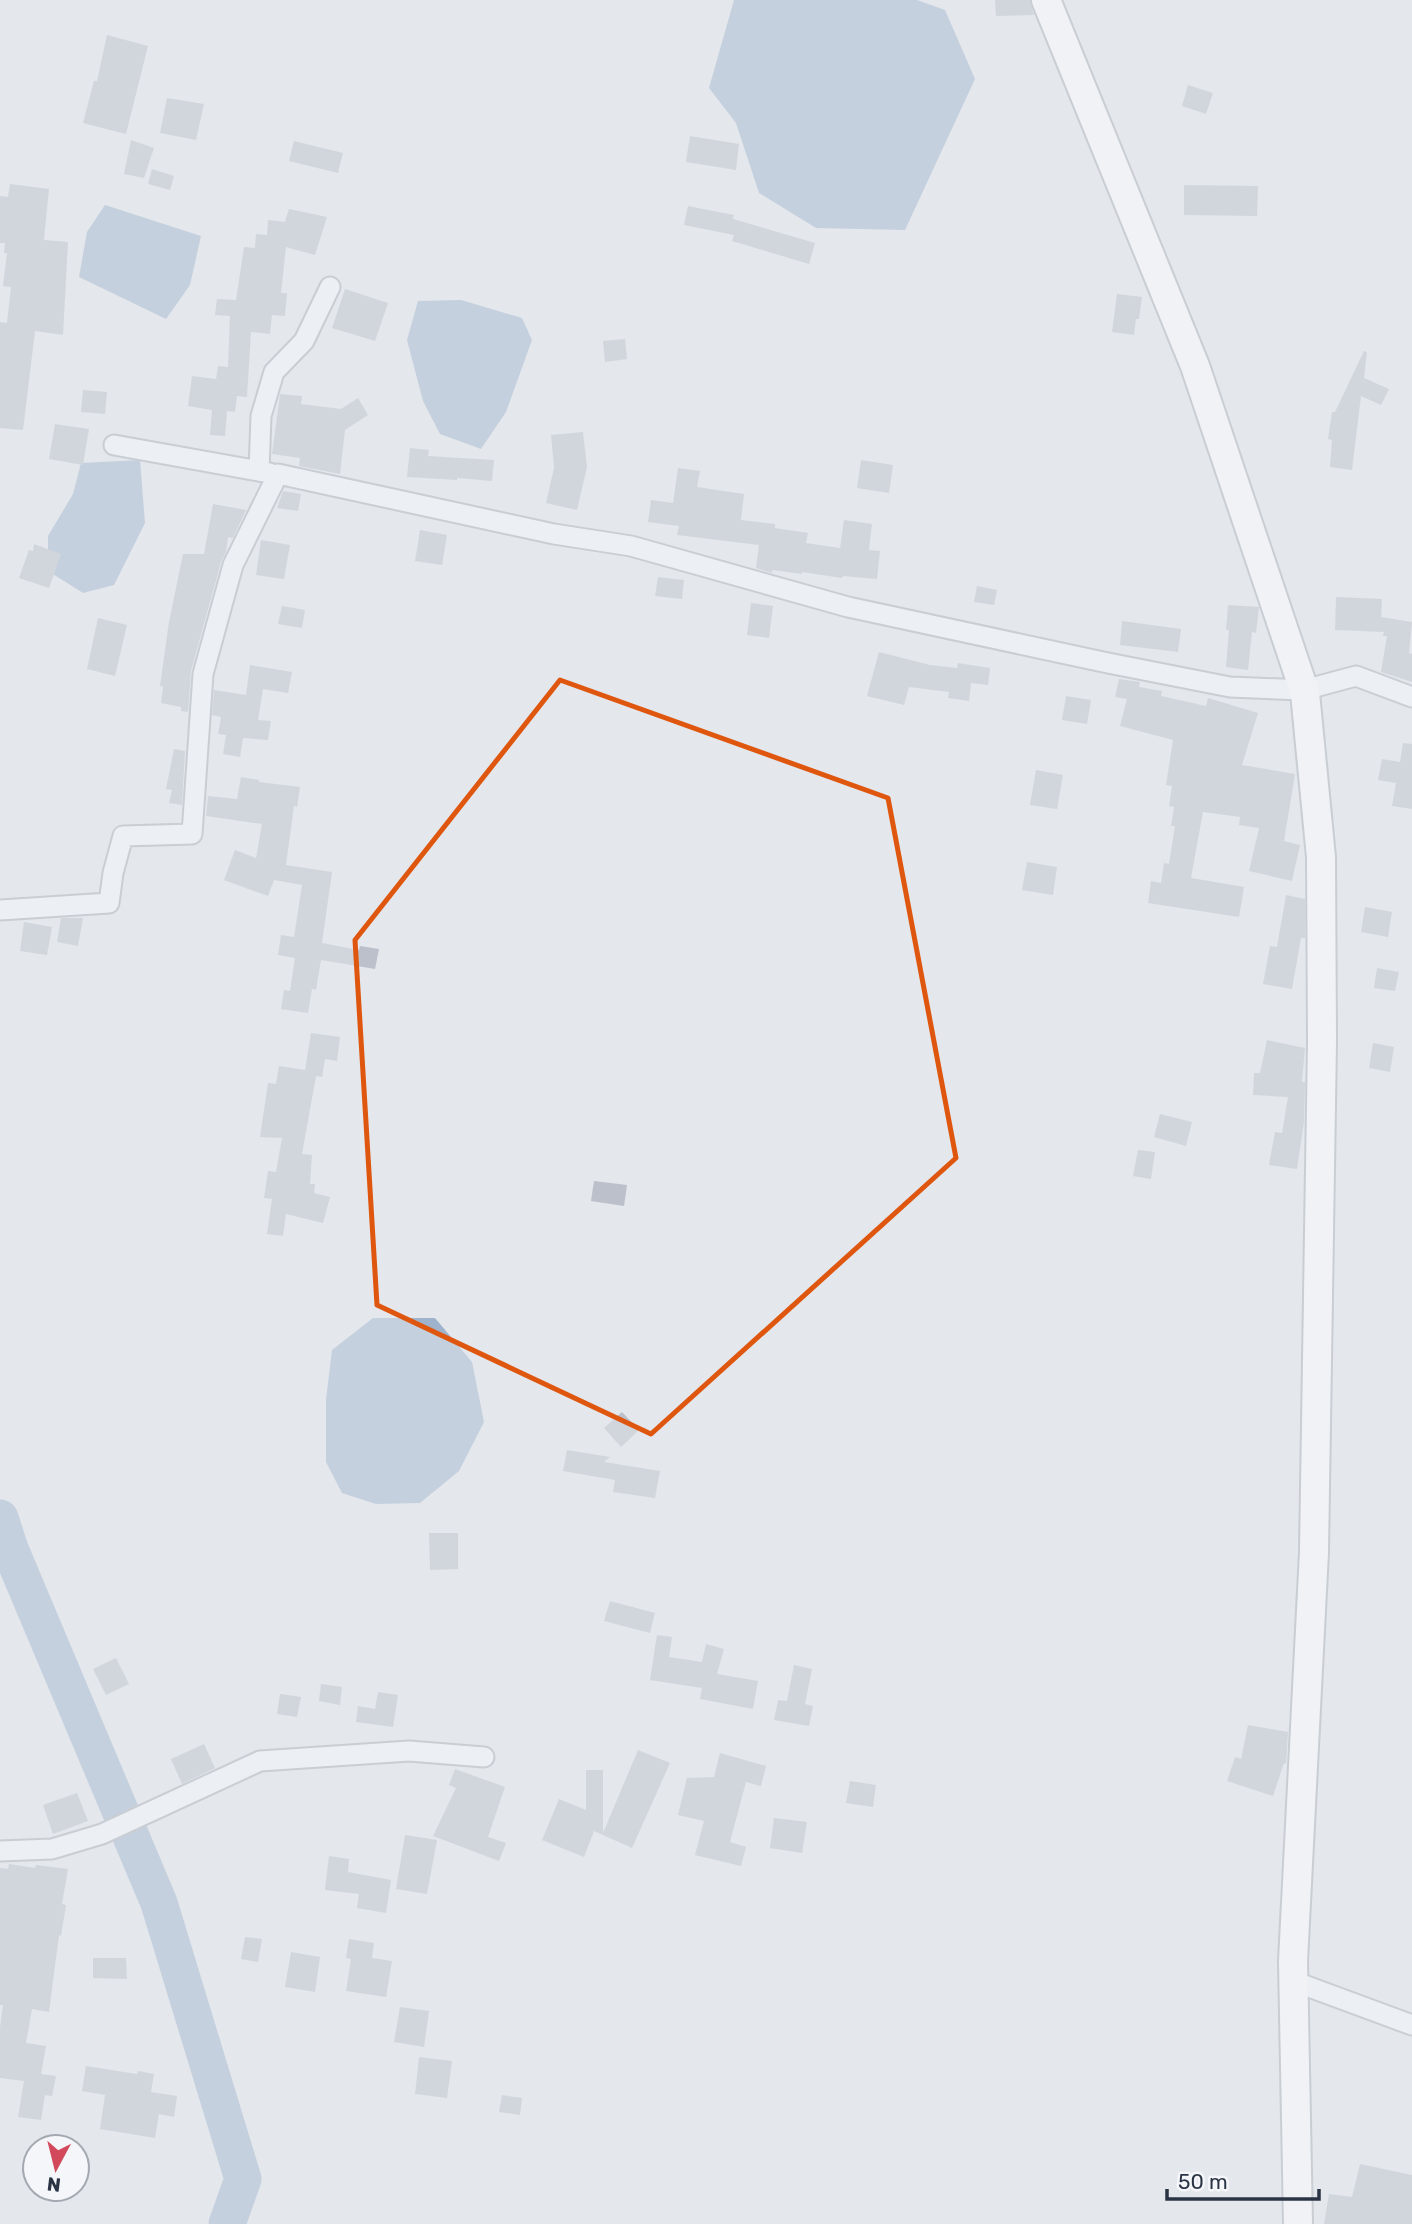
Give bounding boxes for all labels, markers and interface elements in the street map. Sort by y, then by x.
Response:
north arrow [21,2133,91,2203]
scale bar [1167,2158,1319,2202]
text: 50 m [1178,2169,1228,2194]
text: N [46,2172,62,2197]

